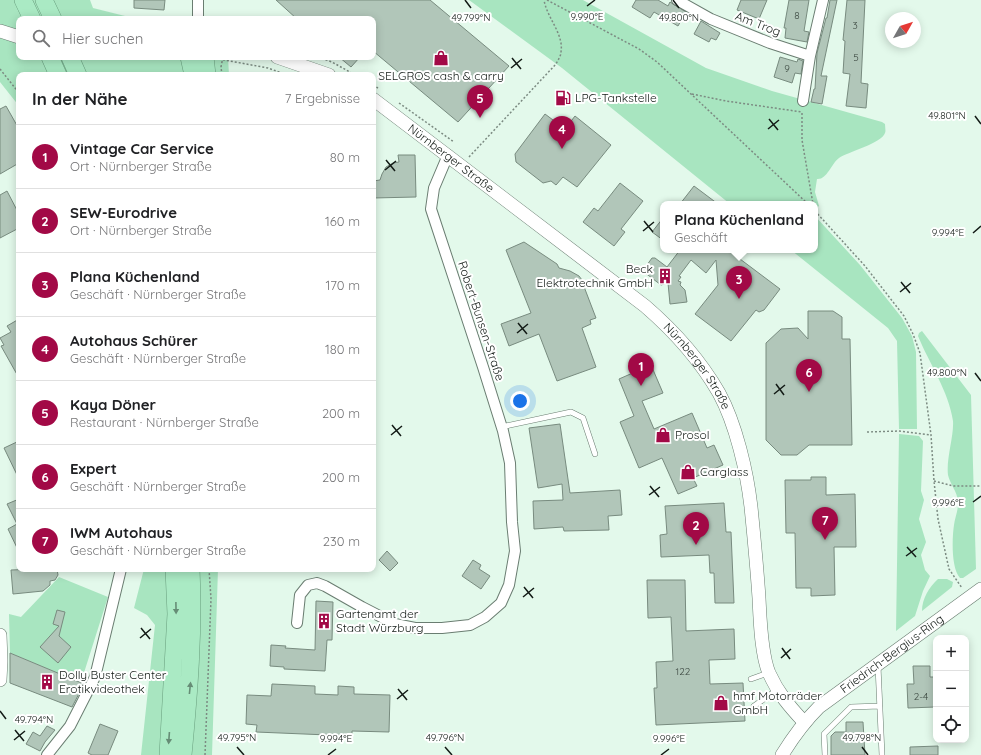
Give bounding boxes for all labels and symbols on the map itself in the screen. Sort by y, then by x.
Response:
street label: Am Trog [733,8,783,39]
house number: 8 [794,9,800,22]
text: 9.990°E [570,10,604,23]
text: 49.799°N [452,11,490,24]
text: 49.800°N [659,11,699,24]
north arrow [885,12,921,48]
house number: 3 [852,19,858,32]
shop icon: SELGROS cash & carry [432,49,450,67]
house number: 5 [853,51,859,64]
house number: 9 [784,62,790,75]
place label: SELGROS cash & carry [378,68,504,83]
pin: 5 [467,85,493,118]
fuel station icon: LPG-Tankstelle [554,89,572,107]
place label: LPG-Tankstelle [575,90,657,105]
text: 49.801°N [928,109,966,122]
pin: 4 [549,116,575,149]
street label: Nürnberger Straße [405,120,497,196]
text: 9.994°E [932,226,965,239]
street label: Robert-Bunsen-Straße [455,259,508,383]
place label: Beck Elektrotechnik GmbH [536,261,653,290]
pin: 3 [726,266,752,299]
building icon: Beck Elektrotechnik GmbH [656,267,674,285]
street label: Nürnberger Straße [661,319,734,412]
pin: 1 [628,353,654,386]
pin: 6 [796,359,822,392]
text: 49.800°N [927,366,967,379]
your location [510,391,530,411]
shop icon: Prosol [654,426,672,444]
place label: Prosol [675,427,709,442]
shop icon: Carglass [679,463,697,481]
place label: Carglass [700,464,749,479]
text: 9.996°E [932,496,965,509]
pin: 7 [812,507,838,540]
pin: 2 [683,512,709,545]
one-way arrow [172,602,179,614]
place label: Gartenamt der Stadt Würzburg [336,606,423,635]
street label: Friedrich-Bergius-Ring [837,611,946,696]
building icon: Gartenamt der Stadt Würzburg [315,612,333,630]
house number: 122 [676,665,691,678]
place label: Dolly Buster Center Erotikvideothek [59,667,167,696]
building icon: Dolly Buster Center Erotikvideothek [38,673,56,691]
one-way arrow [186,682,193,694]
place label: hmf Motorräder GmbH [733,688,822,717]
house number: 2-4 [914,690,928,703]
shop icon: hmf Motorräder GmbH [712,694,730,712]
text: 49.794°N [15,713,53,726]
text: 49.795°N [218,731,256,744]
text: 49.796°N [426,731,464,744]
text: 49.798°N [843,731,881,744]
one-way arrow [166,732,172,745]
text: 9.994°E [320,732,353,745]
text: 9.996°E [653,732,686,745]

